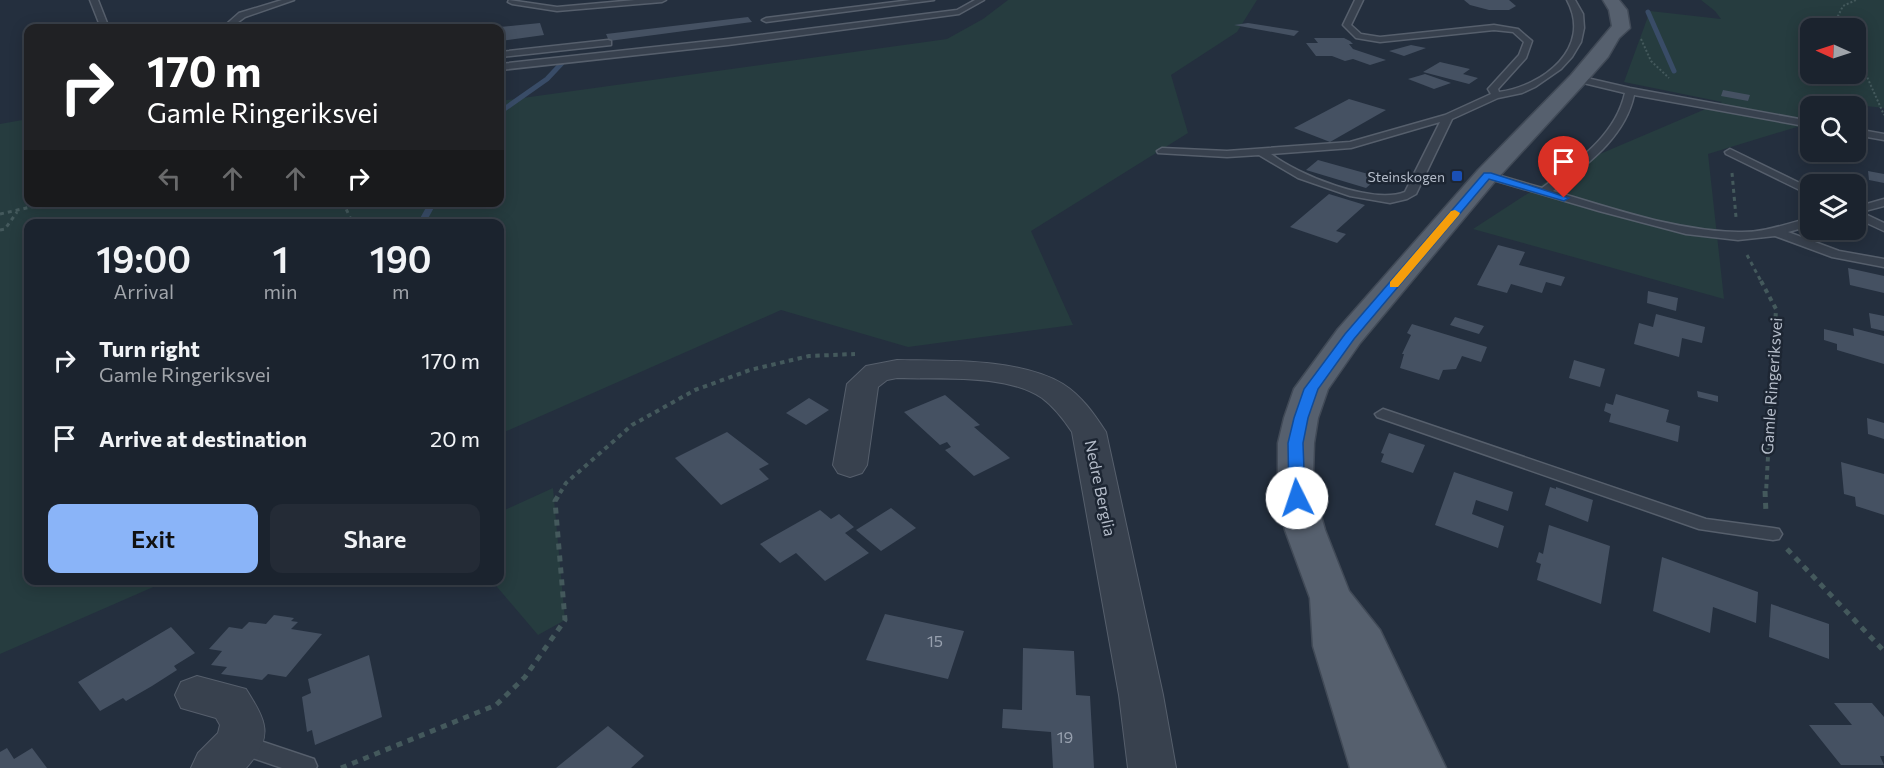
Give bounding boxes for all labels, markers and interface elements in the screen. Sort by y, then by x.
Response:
north arrow [1800,18,1866,84]
map controls [1800,18,1866,240]
text: 170 m [147,44,261,96]
icon: right [48,48,126,126]
text: Gamle Ringeriksvei [147,96,379,129]
button: search [1800,96,1866,162]
pin [1538,136,1589,198]
icon: arrive [1547,145,1580,178]
icon: left [153,162,186,195]
icon: ahead [216,162,249,195]
icon: ahead [279,162,312,195]
icon: right [342,162,375,195]
place label: Steinskogen [1367,168,1445,185]
marker: Steinskogen [1450,169,1464,183]
button: layers [1800,174,1866,240]
text: 19:00 [96,236,191,280]
text: 1 [272,236,288,280]
text: 190 [370,236,432,280]
text: Arrival [113,279,174,303]
text: min [263,279,297,303]
text: m [392,279,409,303]
street label: Gamle Ringeriksvei [1757,317,1785,455]
text: Turn right [99,335,200,362]
icon: right [48,344,81,377]
text: 170 m [421,347,480,374]
text: Gamle Ringeriksvei [99,362,271,386]
icon: arrive [48,422,81,455]
text: Arrive at destination [99,425,307,452]
text: 20 m [430,425,480,452]
street label: Nedre Berglia [1082,438,1120,538]
position arrow [1265,466,1329,530]
button: Exit [48,504,258,573]
button: Share [270,504,480,573]
house number: 15 [927,631,943,650]
house number: 19 [1057,727,1073,746]

